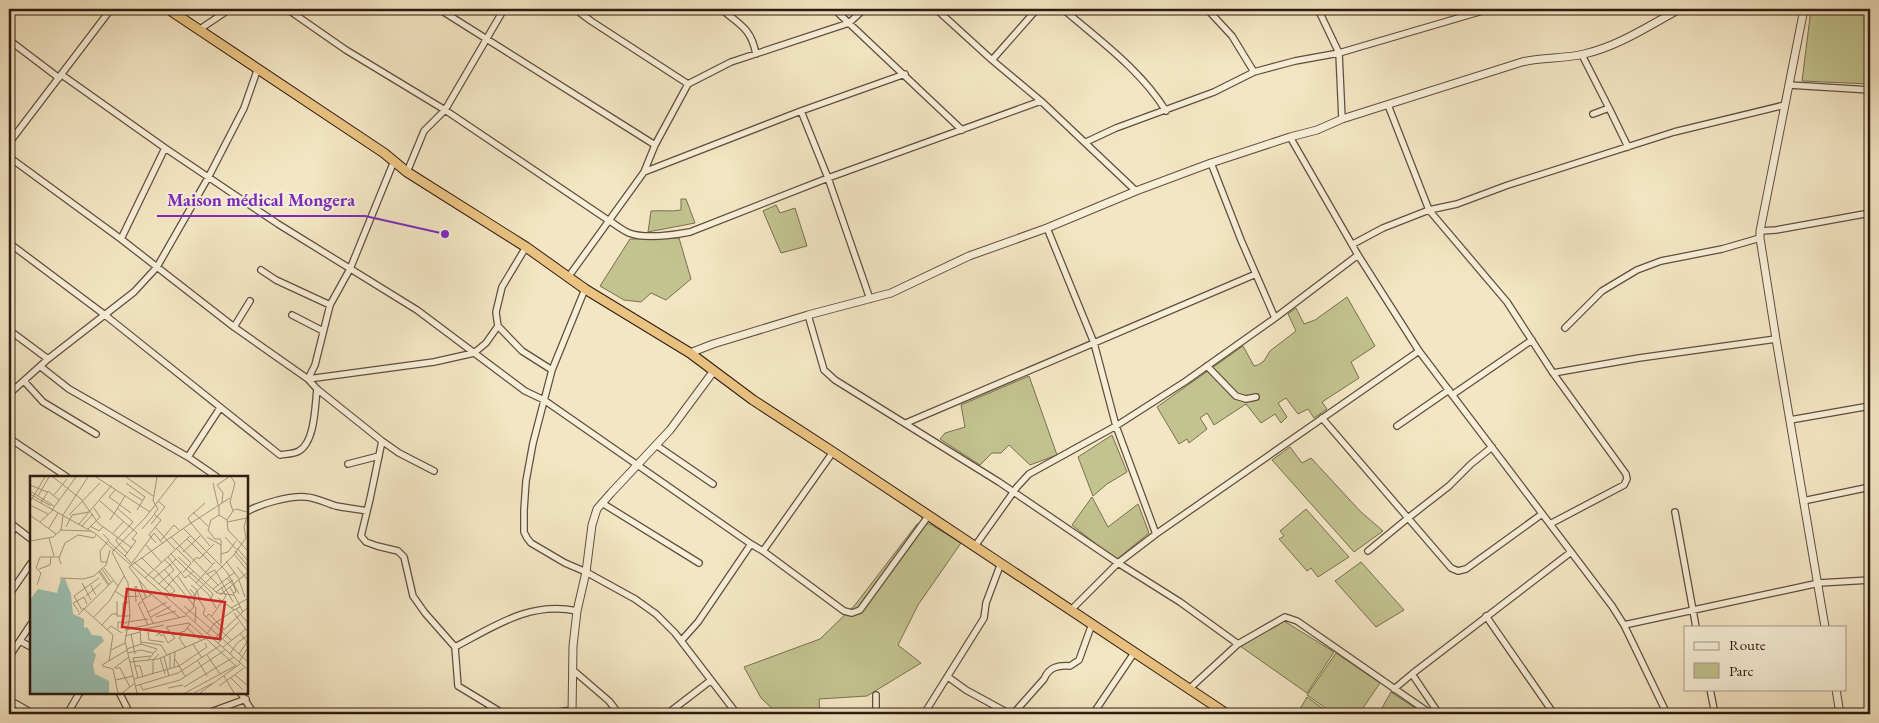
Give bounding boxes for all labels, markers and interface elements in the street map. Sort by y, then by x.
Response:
callout: Maison médical Mongera [157,183,365,216]
text: Maison médical Mongera [167,188,355,211]
inset map [30,476,248,693]
legend [1684,626,1846,690]
text: Route [1729,635,1766,654]
text: Parc [1729,661,1754,680]

